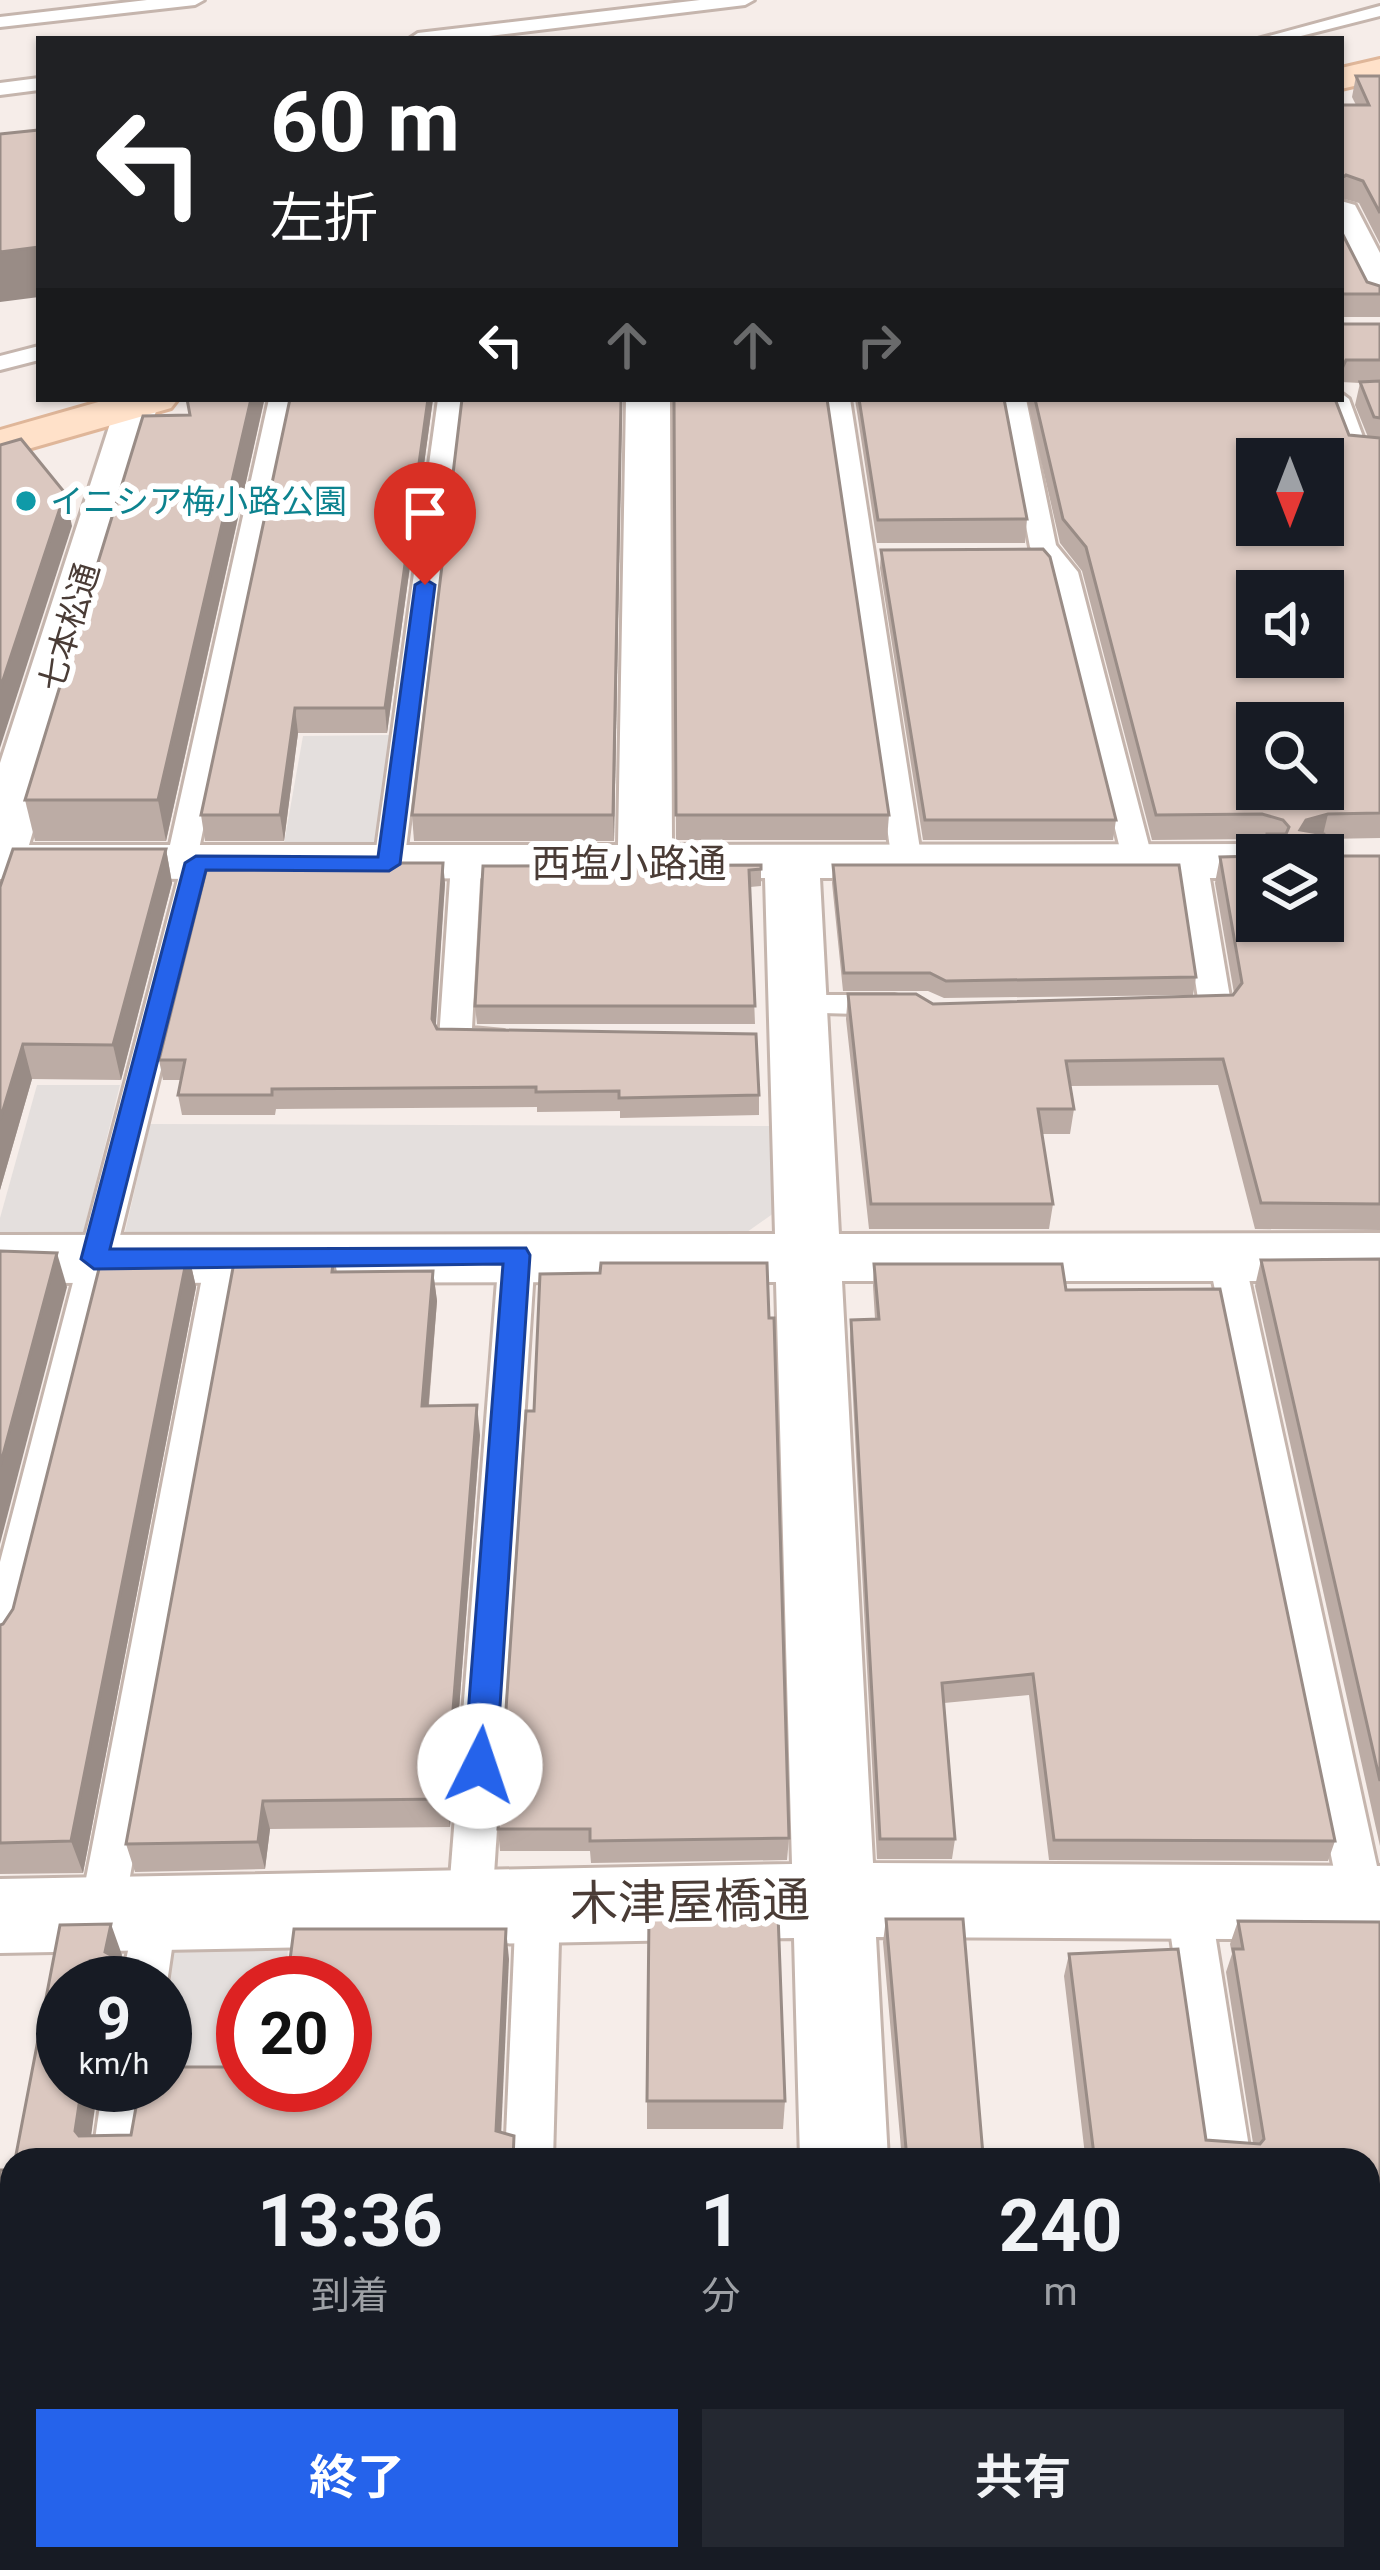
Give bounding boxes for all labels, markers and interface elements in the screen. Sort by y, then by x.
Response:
text: 60 m [270,73,460,172]
icon: left [72,84,228,240]
text: 左折 [270,187,378,250]
icon: left [468,312,534,378]
icon: ahead [594,312,660,378]
icon: ahead [720,312,786,378]
icon: right [846,312,912,378]
north arrow [1236,438,1344,546]
map controls [1236,438,1344,942]
pin [374,462,476,585]
icon: arrive [392,480,458,546]
place label: イニシア梅小路公園 [50,482,347,521]
marker: イニシア梅小路公園 [13,488,39,514]
street label: 七本松通 [31,558,107,696]
button: sound [1236,570,1344,678]
button: search [1236,702,1344,810]
button: layers [1236,834,1344,942]
street label: 西塩小路通 [531,841,727,887]
position arrow [417,1703,543,1829]
street label: 木津屋橋通 [570,1871,810,1933]
speed limit sign: 20 [216,1956,372,2112]
text: 9 [97,1983,131,2054]
text: km/h [79,2046,149,2081]
text: 13:36 [257,2179,443,2264]
text: 1 [700,2179,741,2264]
text: 240 [999,2184,1123,2269]
text: m [1044,2269,1078,2315]
text: 到着 [311,2273,389,2319]
text: 分 [701,2273,740,2319]
button: 終了 [36,2409,678,2547]
button: 共有 [702,2409,1344,2547]

